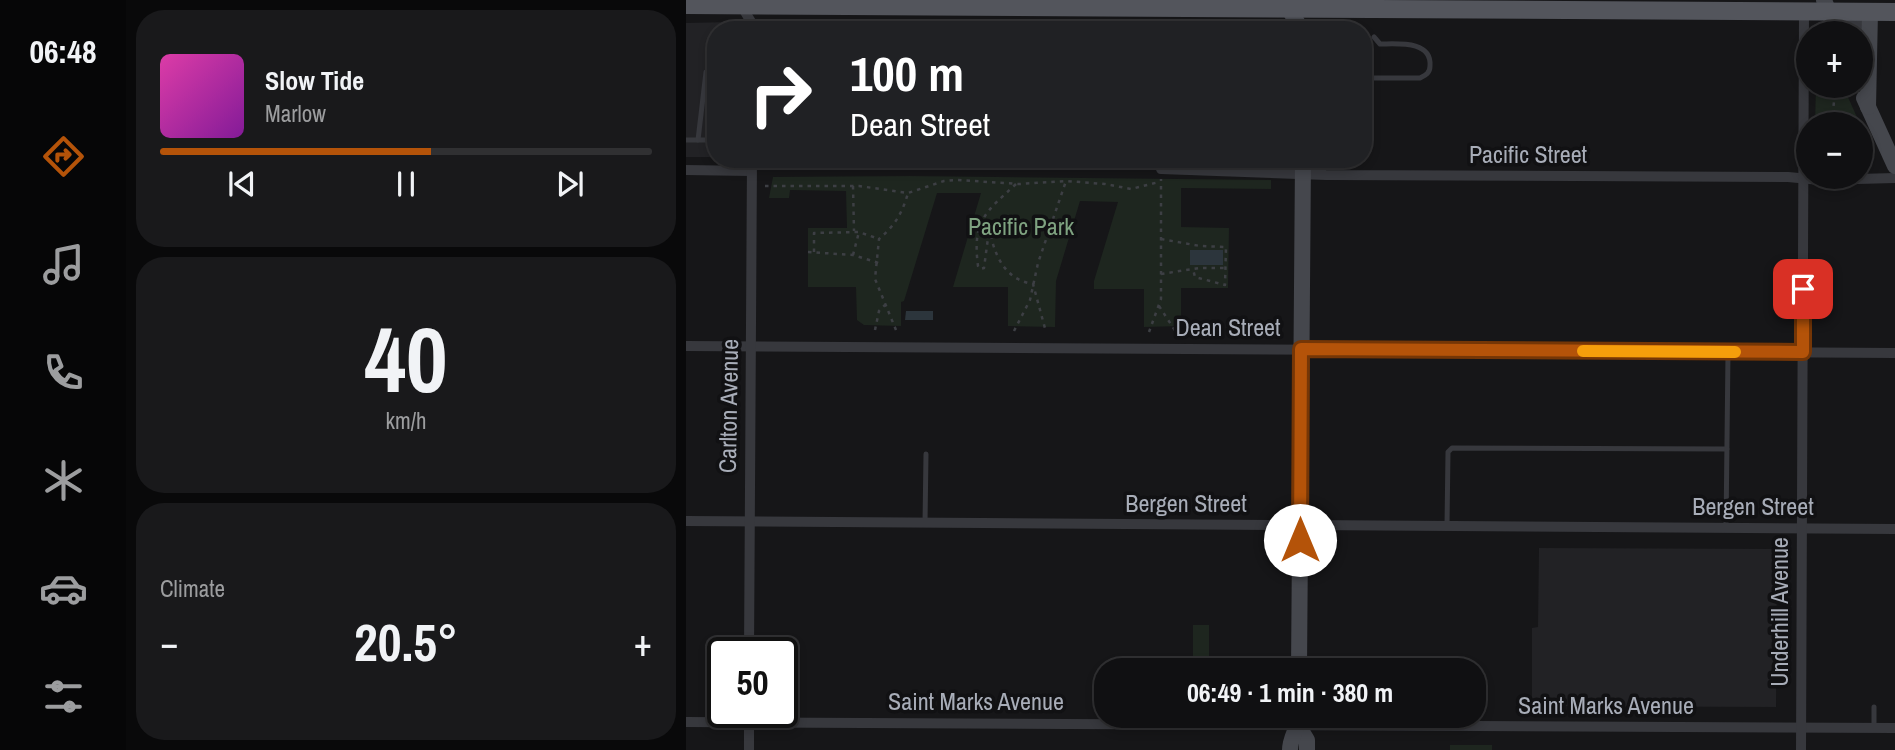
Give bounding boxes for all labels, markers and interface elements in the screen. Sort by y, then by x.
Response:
map controls [1796,21,1873,189]
button: + [1796,21,1873,98]
text: 06:48 [29,30,97,73]
text: 100 m [850,40,964,106]
icon: right [735,49,826,140]
text: Slow Tide [265,63,364,98]
text: Marlow [265,98,326,129]
text: Dean Street [850,103,990,146]
button: − [1796,112,1873,189]
icon: directions [39,132,88,181]
street label: Pacific Street [1469,138,1588,170]
icon: previous [223,165,261,203]
icon: pause [387,165,425,203]
icon: next [551,165,589,203]
park label: Pacific Park [968,210,1074,242]
icon: music [39,240,88,289]
pin [1773,259,1833,319]
icon: arrive [1784,270,1822,308]
text: 40 [365,298,448,420]
street label: Dean Street [1175,311,1281,343]
street label: Carlton Avenue [711,339,745,473]
icon: phone [39,348,88,397]
text: km/h [386,405,426,436]
icon: climate [39,456,88,505]
street label: Bergen Street [1125,487,1247,519]
street label: Bergen Street [1692,490,1814,522]
position arrow [1263,503,1337,577]
street label: Underhill Avenue [1763,537,1795,687]
icon: car [39,564,88,613]
text: Climate [160,573,225,604]
text: 20.5° [354,607,458,677]
text: − [160,617,178,668]
text: + [634,617,652,668]
speed limit sign: 50 [707,637,798,728]
icon: filters [39,672,88,721]
text: 06:49 · 1 min · 380 m [1187,675,1393,710]
street label: Saint Marks Avenue [888,685,1064,717]
street label: Saint Marks Avenue [1518,689,1694,721]

